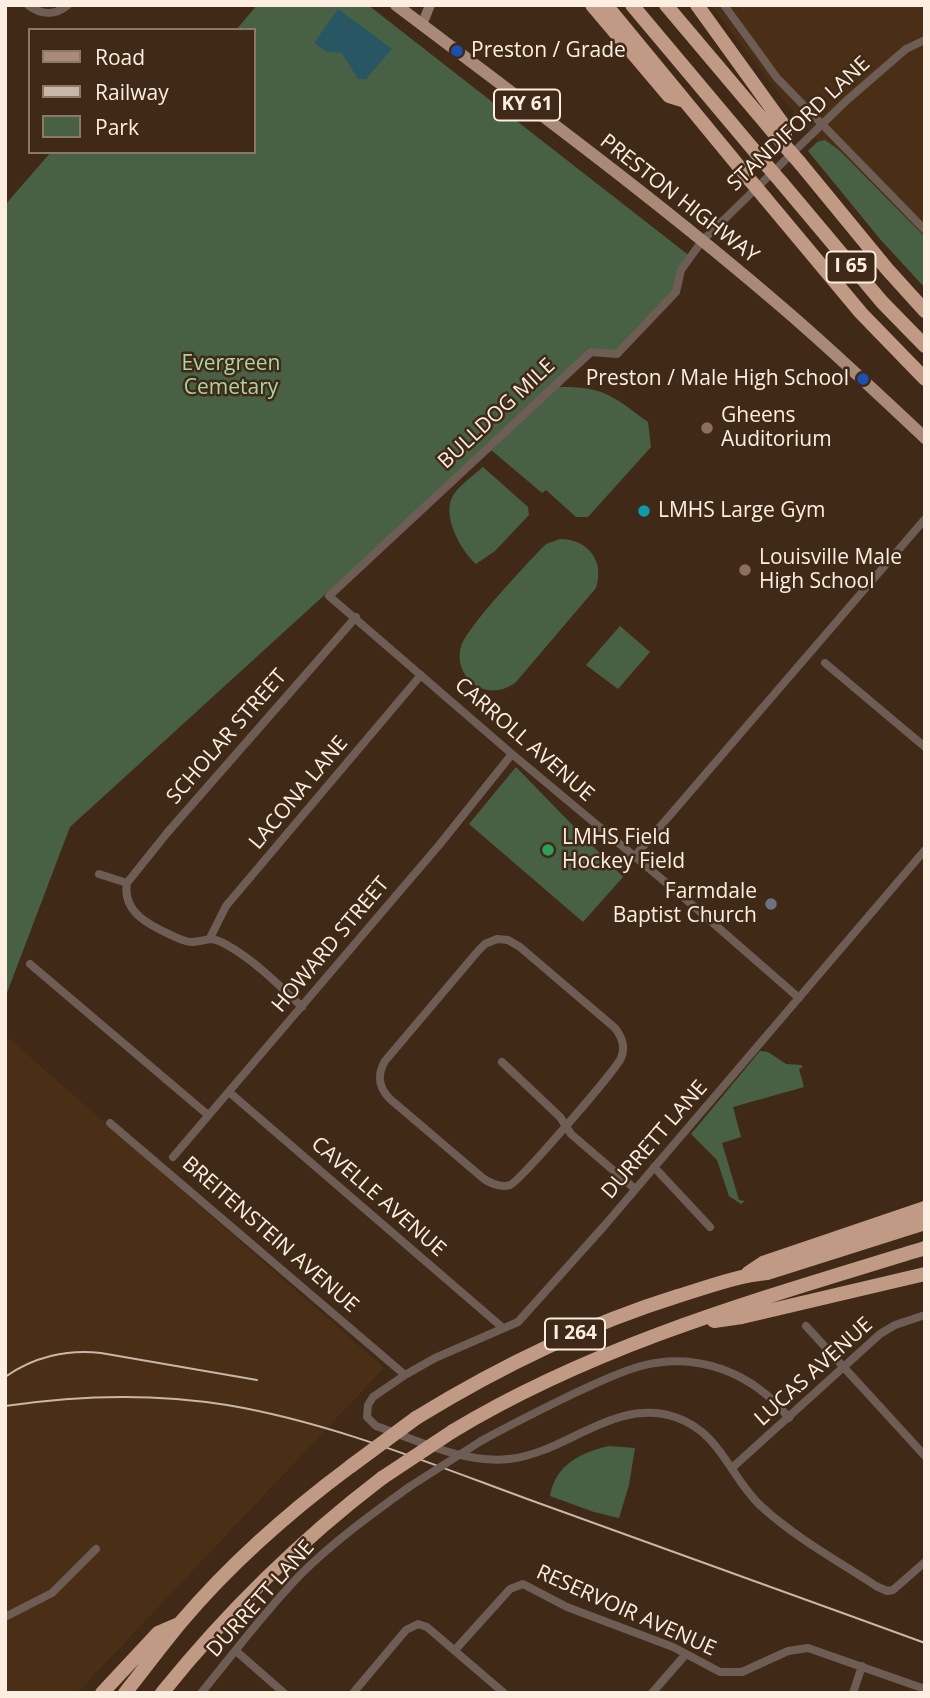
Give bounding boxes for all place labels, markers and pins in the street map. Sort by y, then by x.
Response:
place label: Preston / Grade [471,38,626,64]
marker: Preston / Grade [449,43,465,59]
place label: Preston / Male High School [586,366,849,392]
marker: Preston / Male High School [855,371,871,387]
place label: Gheens Auditorium [721,403,832,453]
marker: Gheens Auditorium [699,420,715,436]
place label: LMHS Large Gym [658,498,825,524]
marker: LMHS Large Gym [636,503,652,519]
place label: Louisville Male High School [759,545,902,595]
marker: Louisville Male High School [737,562,753,578]
place label: LMHS Field Hockey Field [562,825,685,875]
marker: LMHS Field Hockey Field [540,842,556,858]
place label: Farmdale Baptist Church [613,879,757,929]
marker: Farmdale Baptist Church [763,896,779,912]

